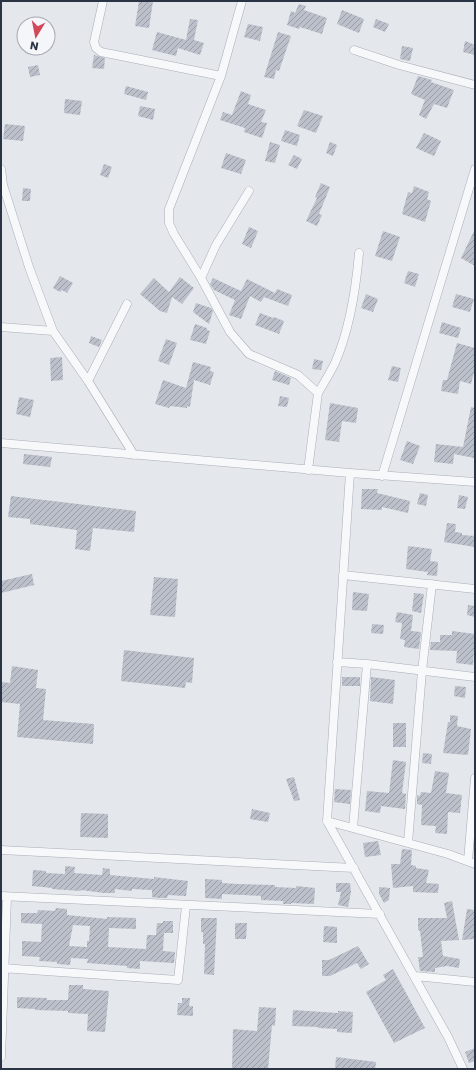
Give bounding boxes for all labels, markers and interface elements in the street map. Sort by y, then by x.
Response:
north arrow [16,16,56,56]
text: N [29,37,40,54]

